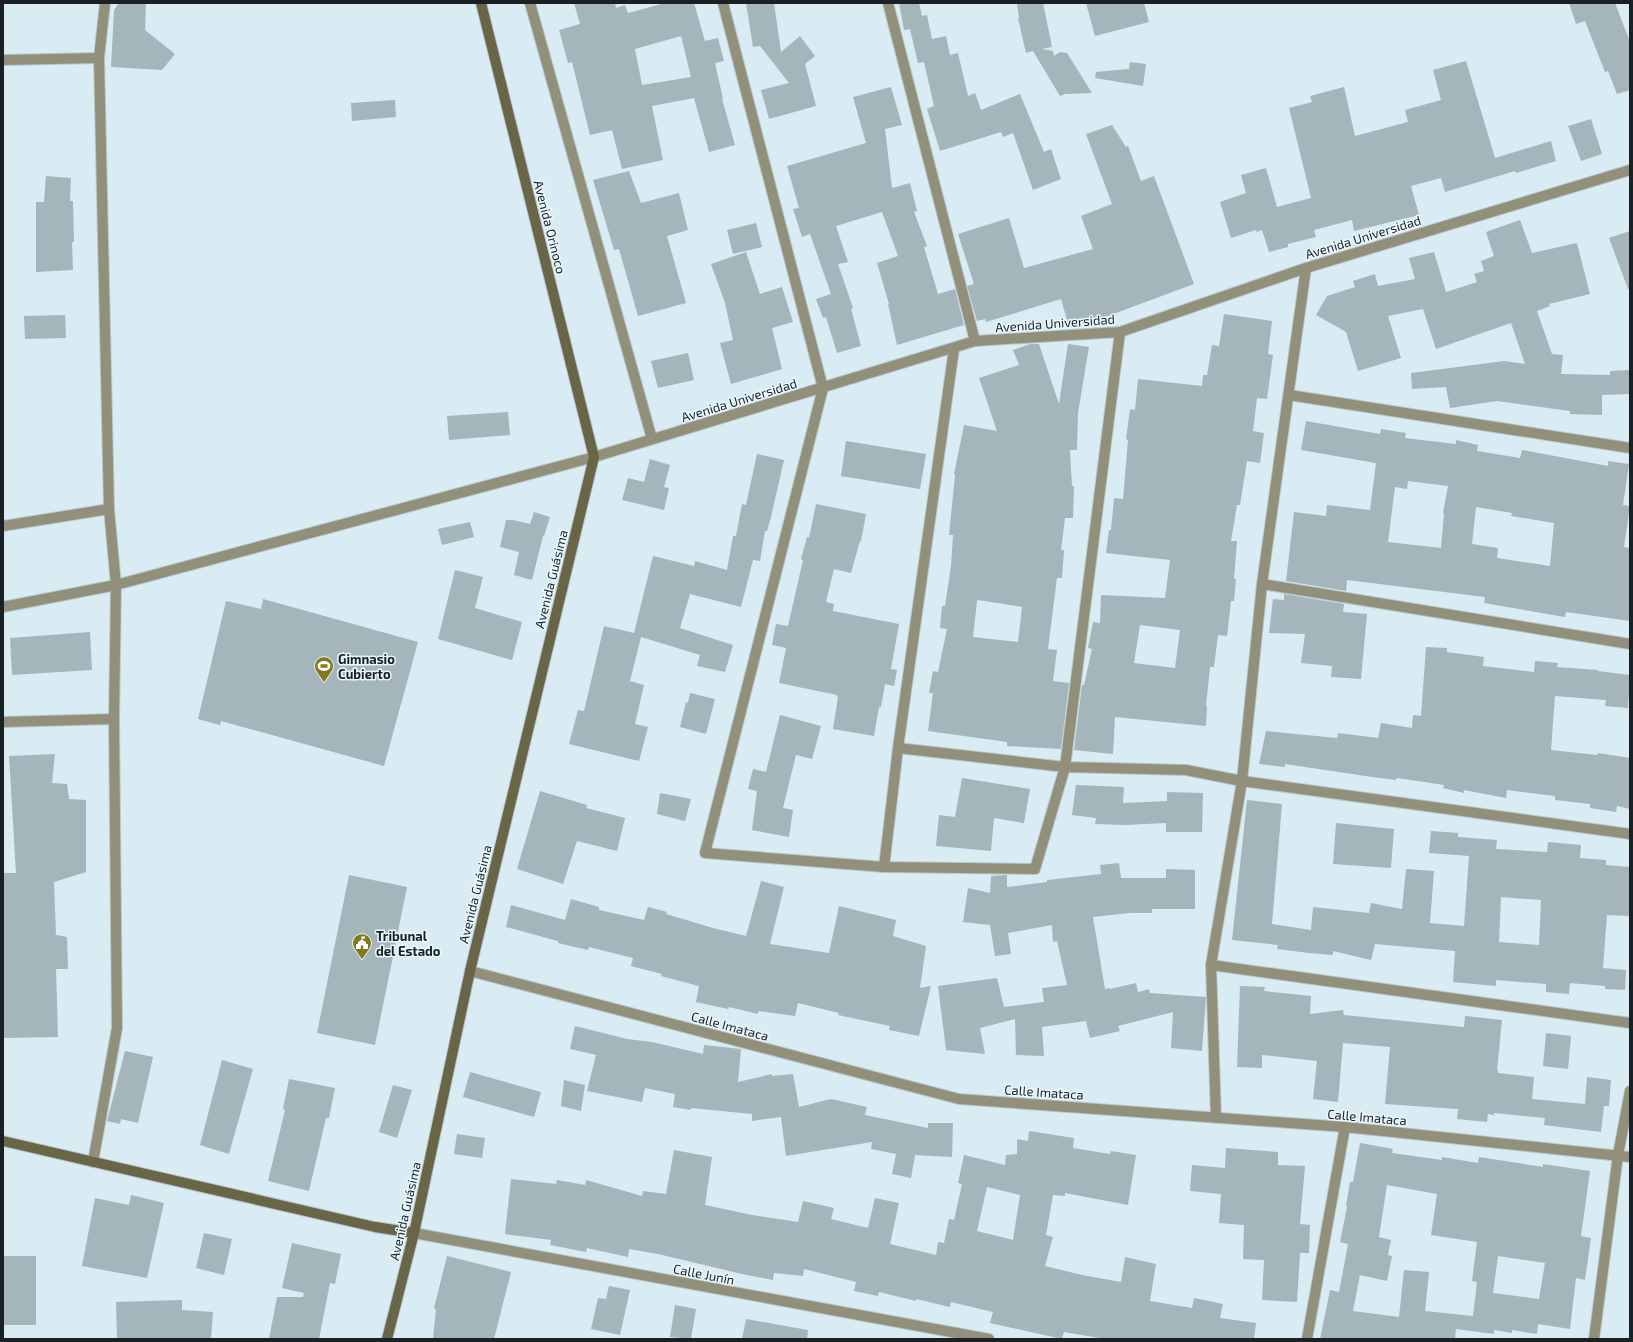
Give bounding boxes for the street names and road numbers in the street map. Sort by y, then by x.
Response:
street label: Avenida Orinoco [531,179,569,275]
street label: Avenida Universidad [1303,212,1423,262]
street label: Avenida Universidad [994,311,1116,335]
street label: Avenida Universidad [679,375,799,425]
street label: Avenida Guásima [531,528,571,630]
street label: Avenida Guásima [455,843,495,945]
street label: Calle Imataca [689,1008,771,1044]
street label: Calle Imataca [1004,1081,1084,1103]
street label: Calle Imataca [1327,1106,1407,1128]
street label: Avenida Guásima [386,1160,424,1262]
street label: Calle Junín [672,1260,736,1288]

